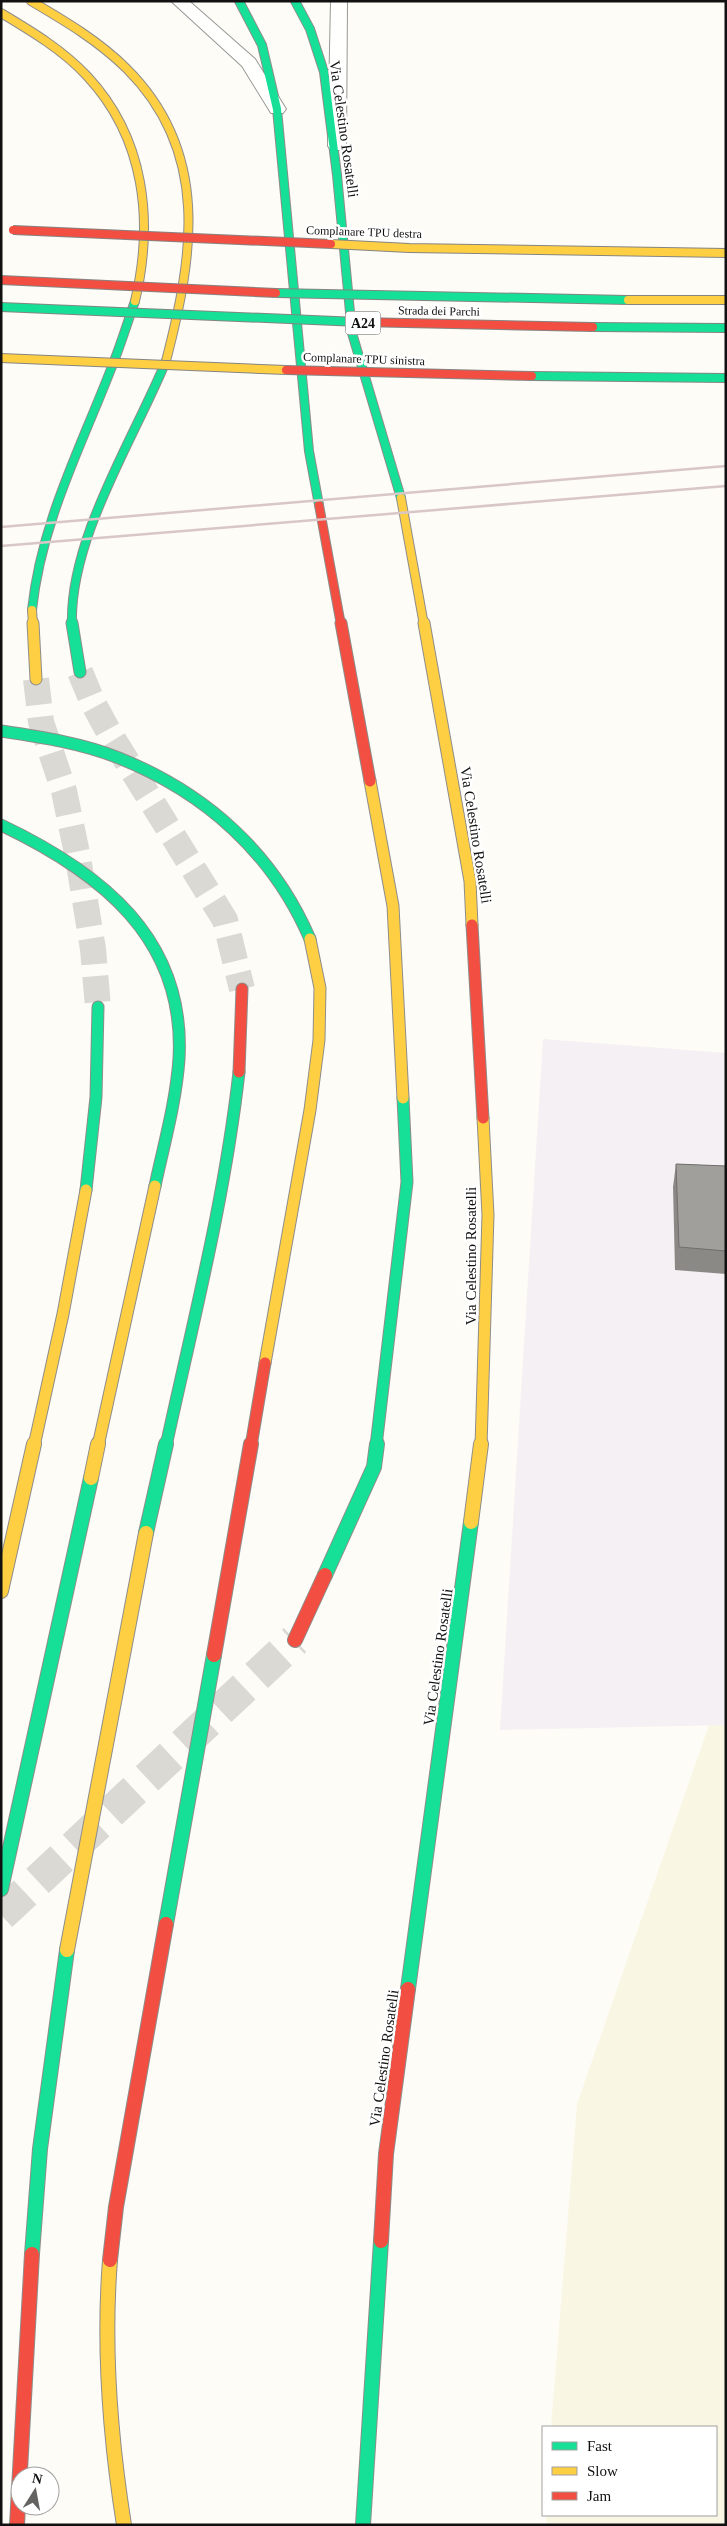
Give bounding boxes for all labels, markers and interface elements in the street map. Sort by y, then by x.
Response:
street label: Via Celestino Rosatelli [326,59,362,199]
street label: Complanare TPU destra [306,223,423,241]
street label: Strada dei Parchi [398,303,481,319]
road number: A24 [346,312,380,334]
street label: Complanare TPU sinistra [303,350,426,368]
street label: Via Celestino Rosatelli [457,765,495,905]
street label: Via Celestino Rosatelli [463,1187,479,1325]
street label: Via Celestino Rosatelli [420,1587,456,1727]
street label: Via Celestino Rosatelli [366,1988,402,2128]
legend [542,2426,717,2516]
text: Fast [587,2438,613,2454]
text: Slow [587,2463,618,2479]
north arrow [10,2466,60,2516]
text: N [31,2470,44,2487]
text: Jam [587,2488,611,2504]

